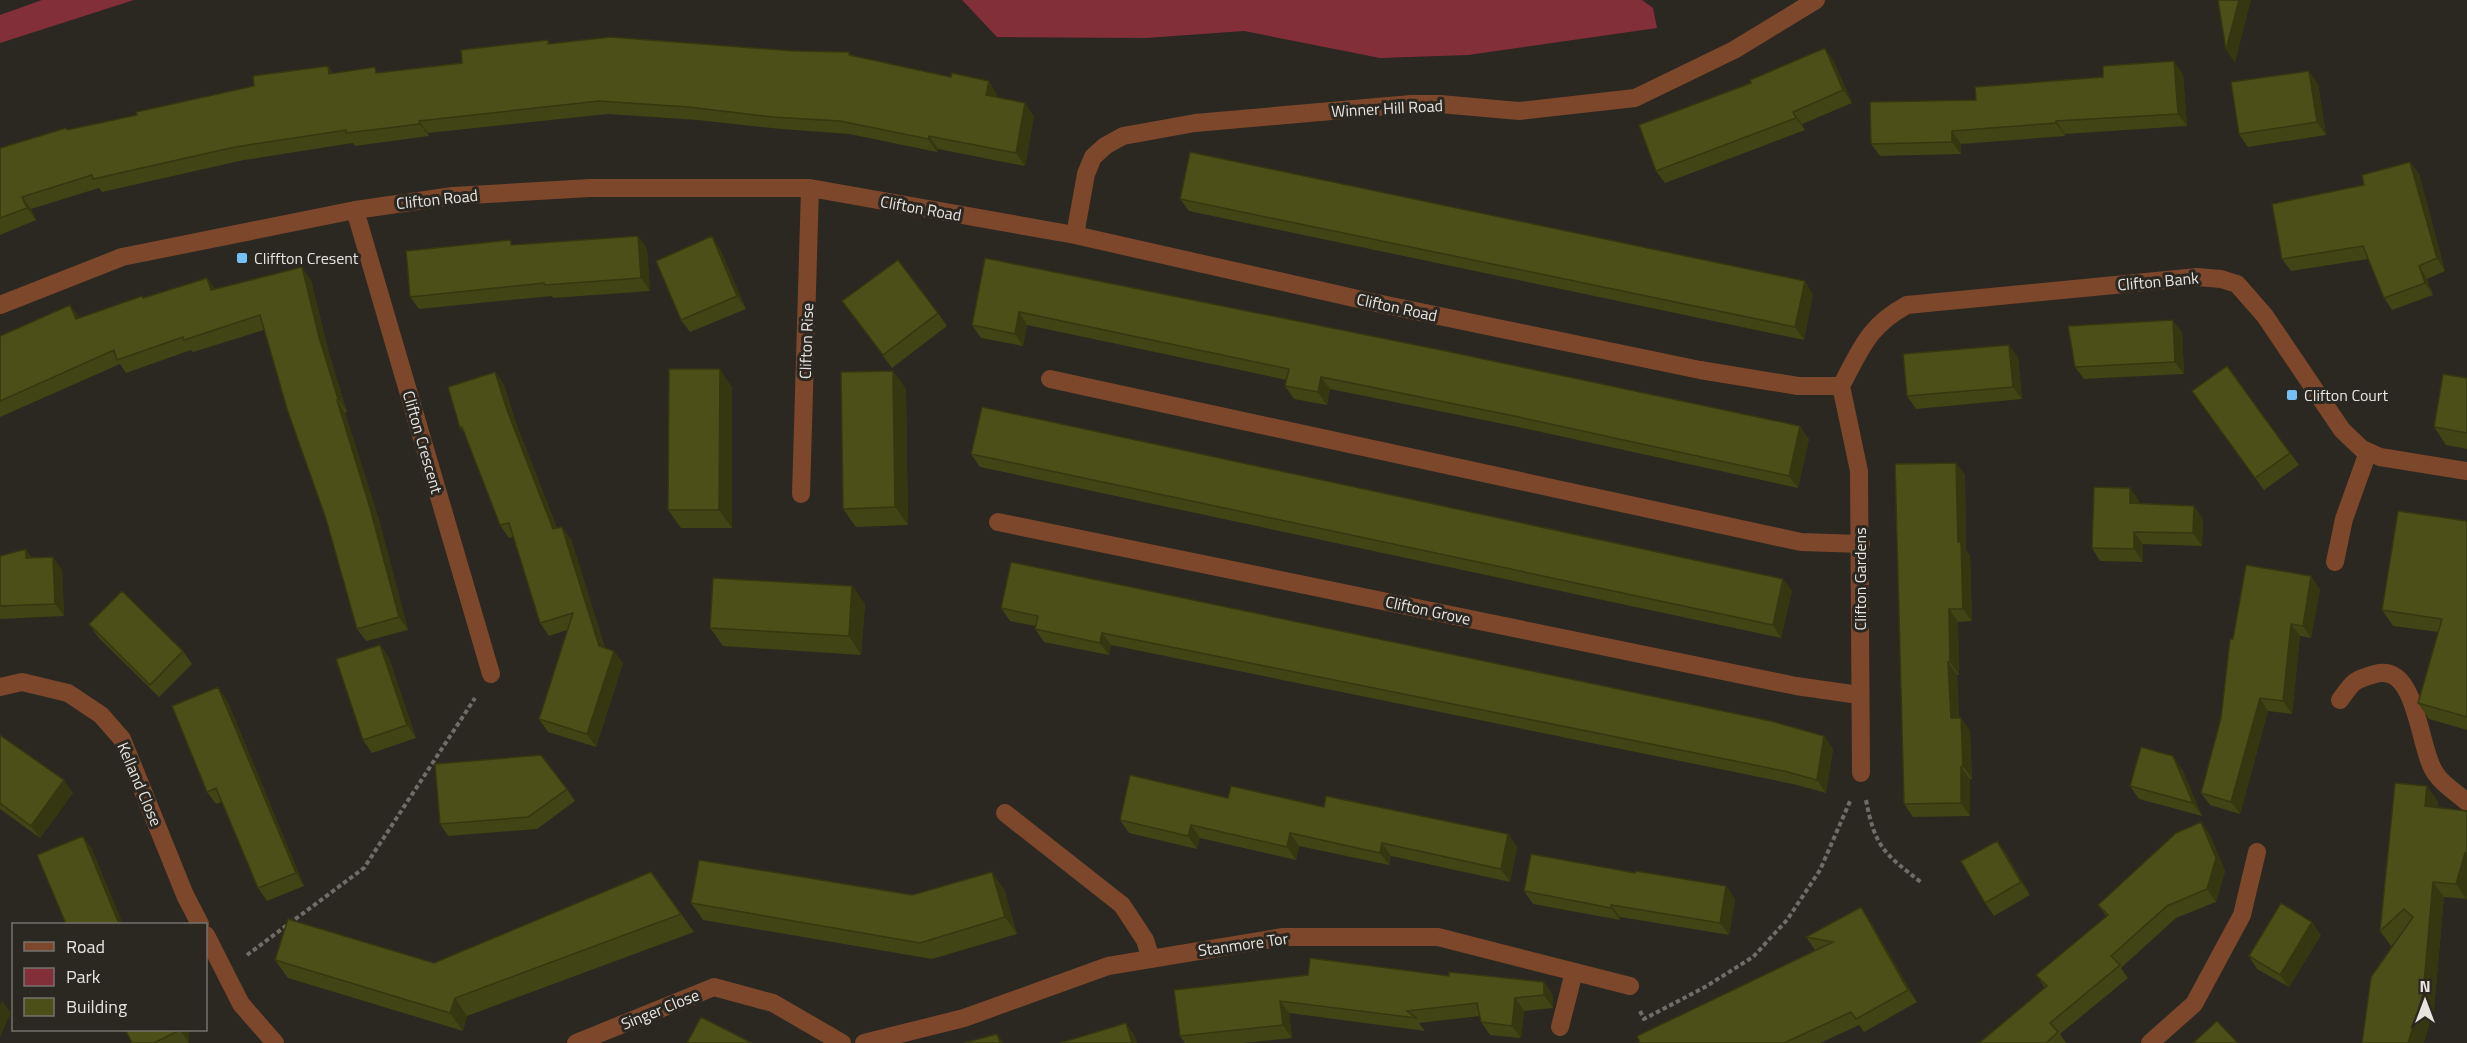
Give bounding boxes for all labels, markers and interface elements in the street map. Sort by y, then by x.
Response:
street label: Winner Hill Road [1331,93,1443,123]
street label: Clifton Road [395,183,479,215]
street label: Clifton Road [879,189,963,227]
place label: Cliffton Cresent [254,246,359,270]
marker: Cliffton Cresent [235,251,249,265]
street label: Clifton Bank [2116,265,2200,297]
street label: Clifton Road [1354,287,1440,327]
street label: Clifton Rise [793,302,819,380]
place label: Clifton Court [2304,383,2388,407]
street label: Clifton Crescent [397,388,449,497]
marker: Clifton Court [2285,388,2299,402]
street label: Clifton Gardens [1848,527,1872,631]
street label: Clifton Grove [1383,589,1473,631]
street label: Kelland Close [112,738,168,830]
legend [12,923,207,1031]
street label: Stanmore Tor [1197,926,1290,962]
text: Road [66,933,105,960]
text: Park [66,963,101,990]
north arrow [2395,971,2455,1031]
text: N [2419,974,2431,998]
street label: Singer Close [617,982,703,1036]
text: Building [66,993,127,1020]

